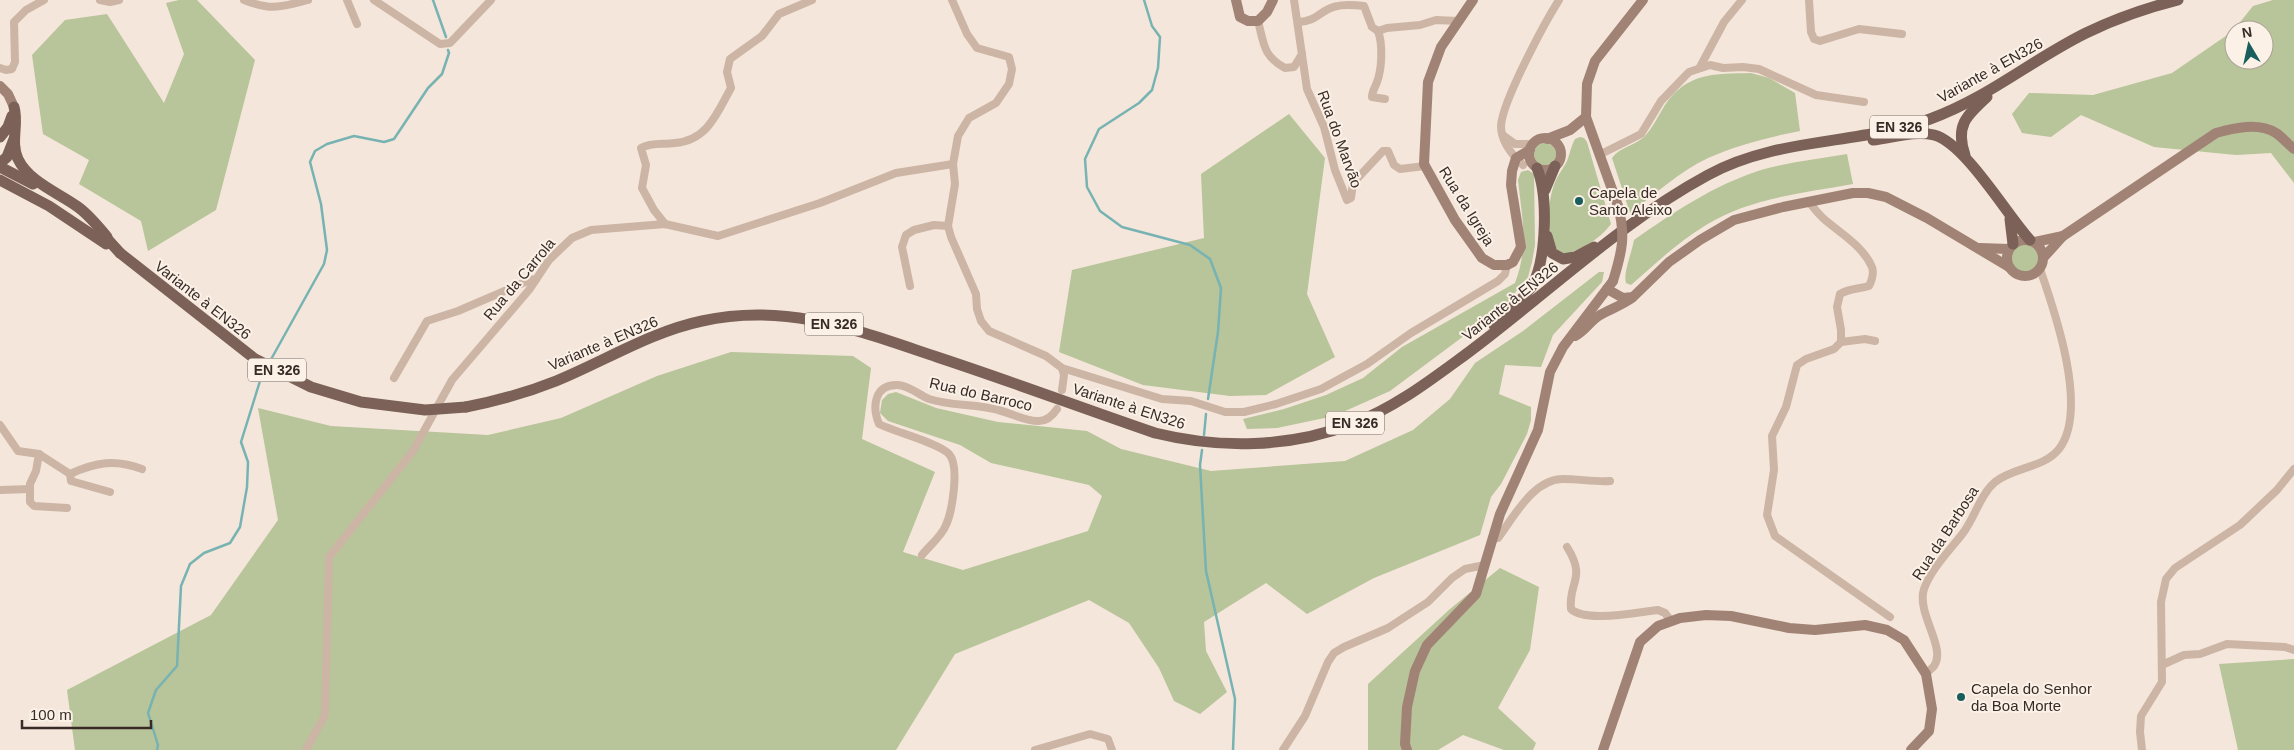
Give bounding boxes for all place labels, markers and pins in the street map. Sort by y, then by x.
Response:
place label: Capela de Santo Aleixo [1589,184,1672,218]
marker: Capela de Santo Aleixo [1573,195,1585,207]
place label: Capela do Senhor da Boa Morte [1971,680,2092,714]
marker: Capela do Senhor da Boa Morte [1955,691,1967,703]

